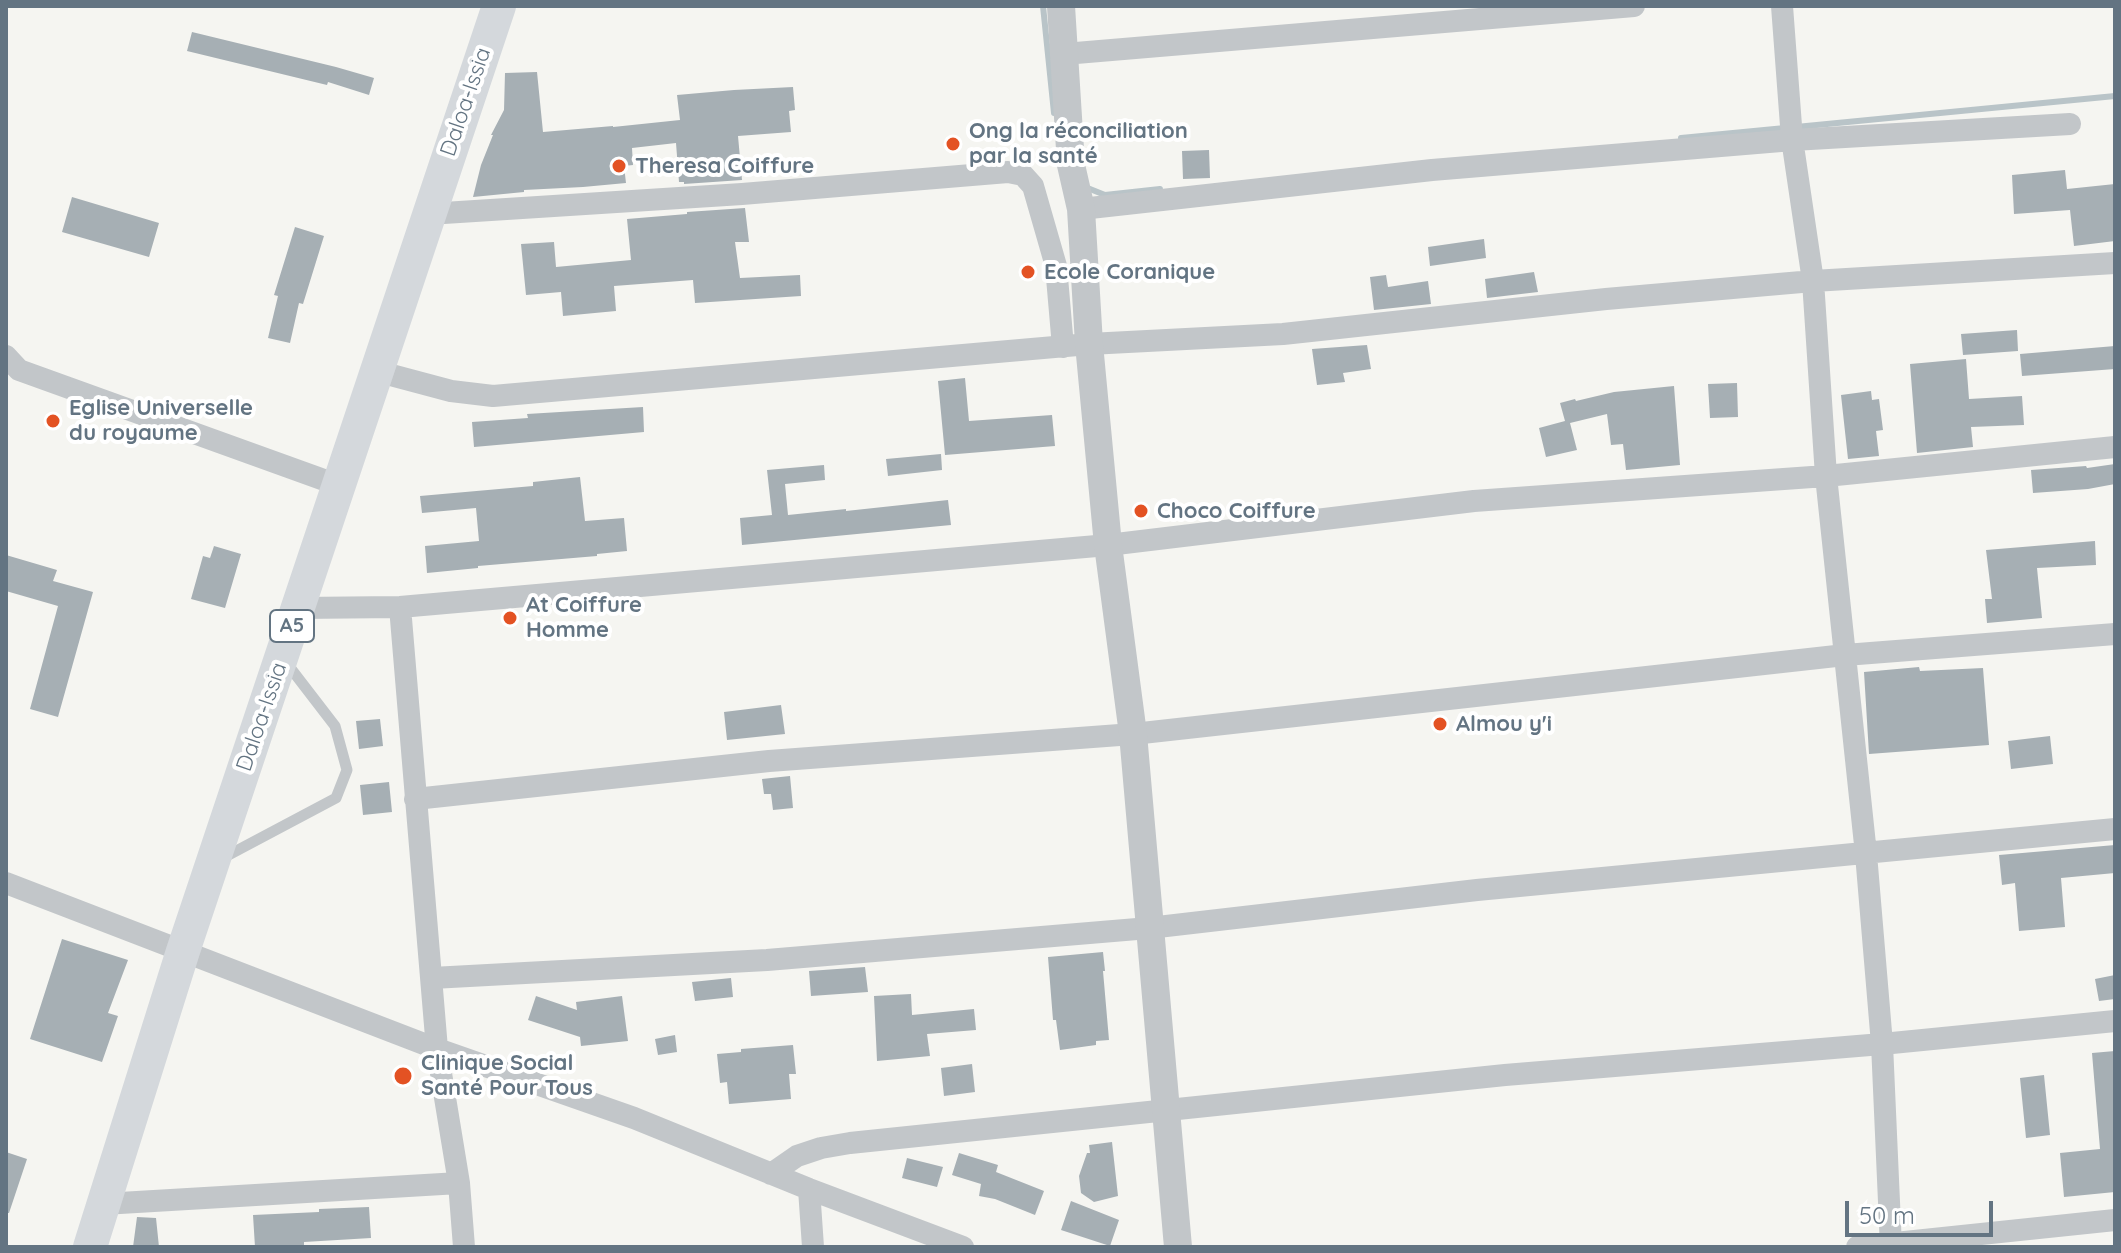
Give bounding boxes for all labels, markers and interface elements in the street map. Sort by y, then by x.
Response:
street label: Daloa-Issia [435,44,497,160]
place label: Ong la réconciliation par la santé [969,118,1188,170]
marker: Ong la réconciliation par la santé [944,135,962,153]
place label: Theresa Coiffure [635,153,814,179]
marker: Theresa Coiffure [610,157,628,175]
place label: Ecole Coranique [1044,259,1215,285]
marker: Ecole Coranique [1019,263,1037,281]
place label: Eglise Universelle du royaume [69,395,253,446]
marker: Eglise Universelle du royaume [44,412,62,430]
place label: Choco Coiffure [1157,498,1316,524]
marker: Choco Coiffure [1132,502,1150,520]
place label: At Coiffure Homme [526,592,642,644]
marker: At Coiffure Homme [501,609,519,627]
road number: A5 [270,610,314,642]
street label: Daloa-Issia [231,659,293,775]
place label: Almou y'i [1456,711,1552,737]
marker: Almou y'i [1431,715,1449,733]
place label: Clinique Social Santé Pour Tous [421,1050,593,1102]
marker: Clinique Social Santé Pour Tous [392,1065,414,1087]
scale bar [1849,1185,1997,1235]
text: 50 m [1859,1200,1915,1230]

